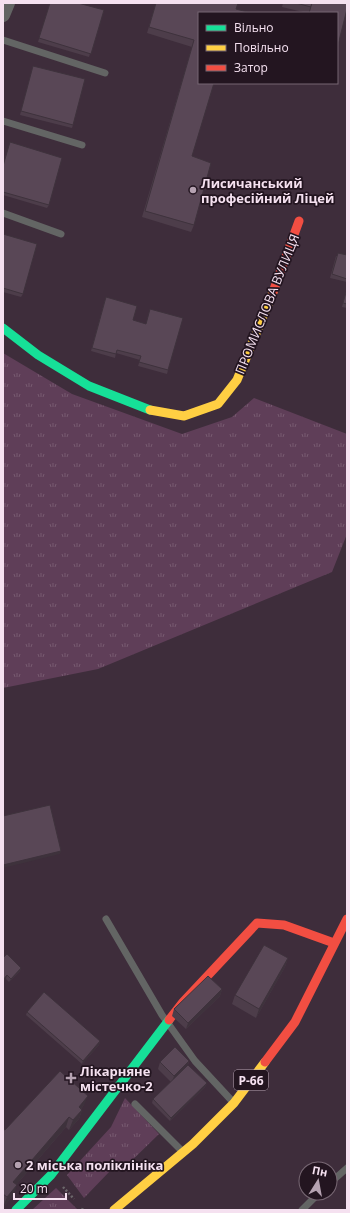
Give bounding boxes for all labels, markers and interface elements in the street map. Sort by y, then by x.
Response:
legend [198,12,338,84]
text: Вільно [234,19,274,36]
text: Повільно [234,39,289,56]
text: Затор [234,59,268,76]
place label: Лисичанський професійний Ліцей [201,174,334,207]
marker: Лисичанський професійний Ліцей [188,185,198,195]
street label: ПРОМИСЛОВА ВУЛИЦЯ [231,231,303,377]
place label: Лікарняне містечко-2 [80,1062,153,1095]
road number: Р-66 [234,1070,268,1090]
marker: Лікарняне містечко-2 [65,1072,77,1084]
place label: 2 міська поліклініка [26,1156,163,1174]
marker: 2 міська поліклініка [13,1160,23,1170]
north arrow [298,1161,338,1201]
text: Пн [311,1162,329,1180]
scale bar [14,1175,66,1201]
text: 20 m [20,1180,48,1197]

